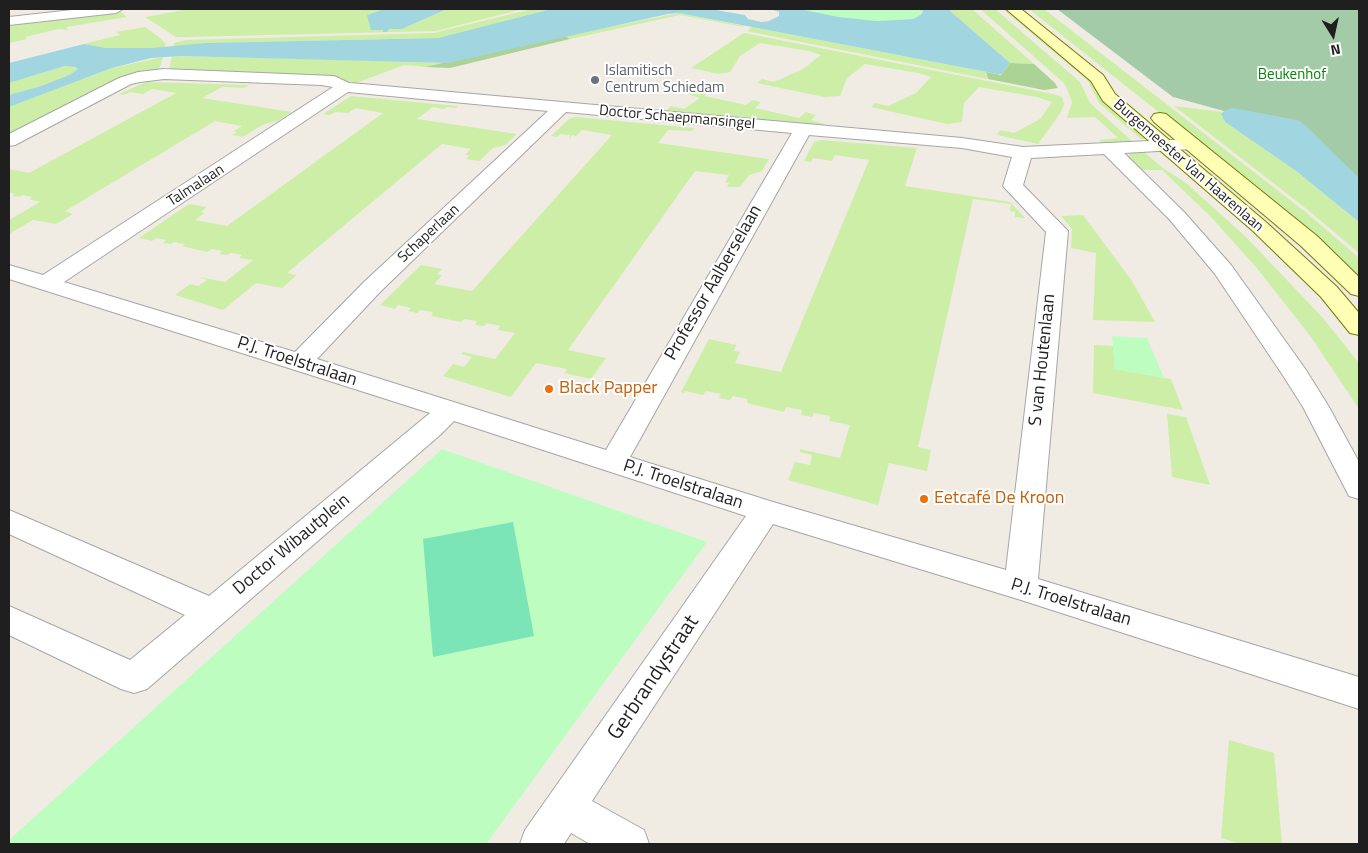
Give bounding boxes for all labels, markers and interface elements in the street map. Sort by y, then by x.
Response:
north arrow [1308,10,1358,60]
text: N [1329,39,1342,61]
place label: Islamitisch Centrum Schiedam [605,62,724,97]
park label: Beukenhof [1258,66,1326,84]
marker: Islamitisch Centrum Schiedam [589,74,601,86]
street label: Burgemeester Van Haarenlaan [1109,96,1267,236]
street label: Doctor Schaepmansingel [598,102,756,134]
street label: Talmalaan [164,161,228,211]
street label: Schaperlaan [395,201,463,267]
street label: Professor Aalberselaan [661,202,767,364]
street label: S van Houtenlaan [1025,293,1061,427]
street label: P.J. Troelstralaan [234,332,360,392]
place label: Black Papper [559,378,658,400]
marker: Black Papper [543,383,555,395]
street label: P.J. Troelstralaan [620,455,746,515]
place label: Eetcafé De Kroon [934,488,1064,510]
street label: Doctor Wibautplein [229,490,355,600]
marker: Eetcafé De Kroon [918,493,930,505]
street label: P.J. Troelstralaan [1008,574,1134,632]
street label: Gerbrandystraat [603,611,705,745]

